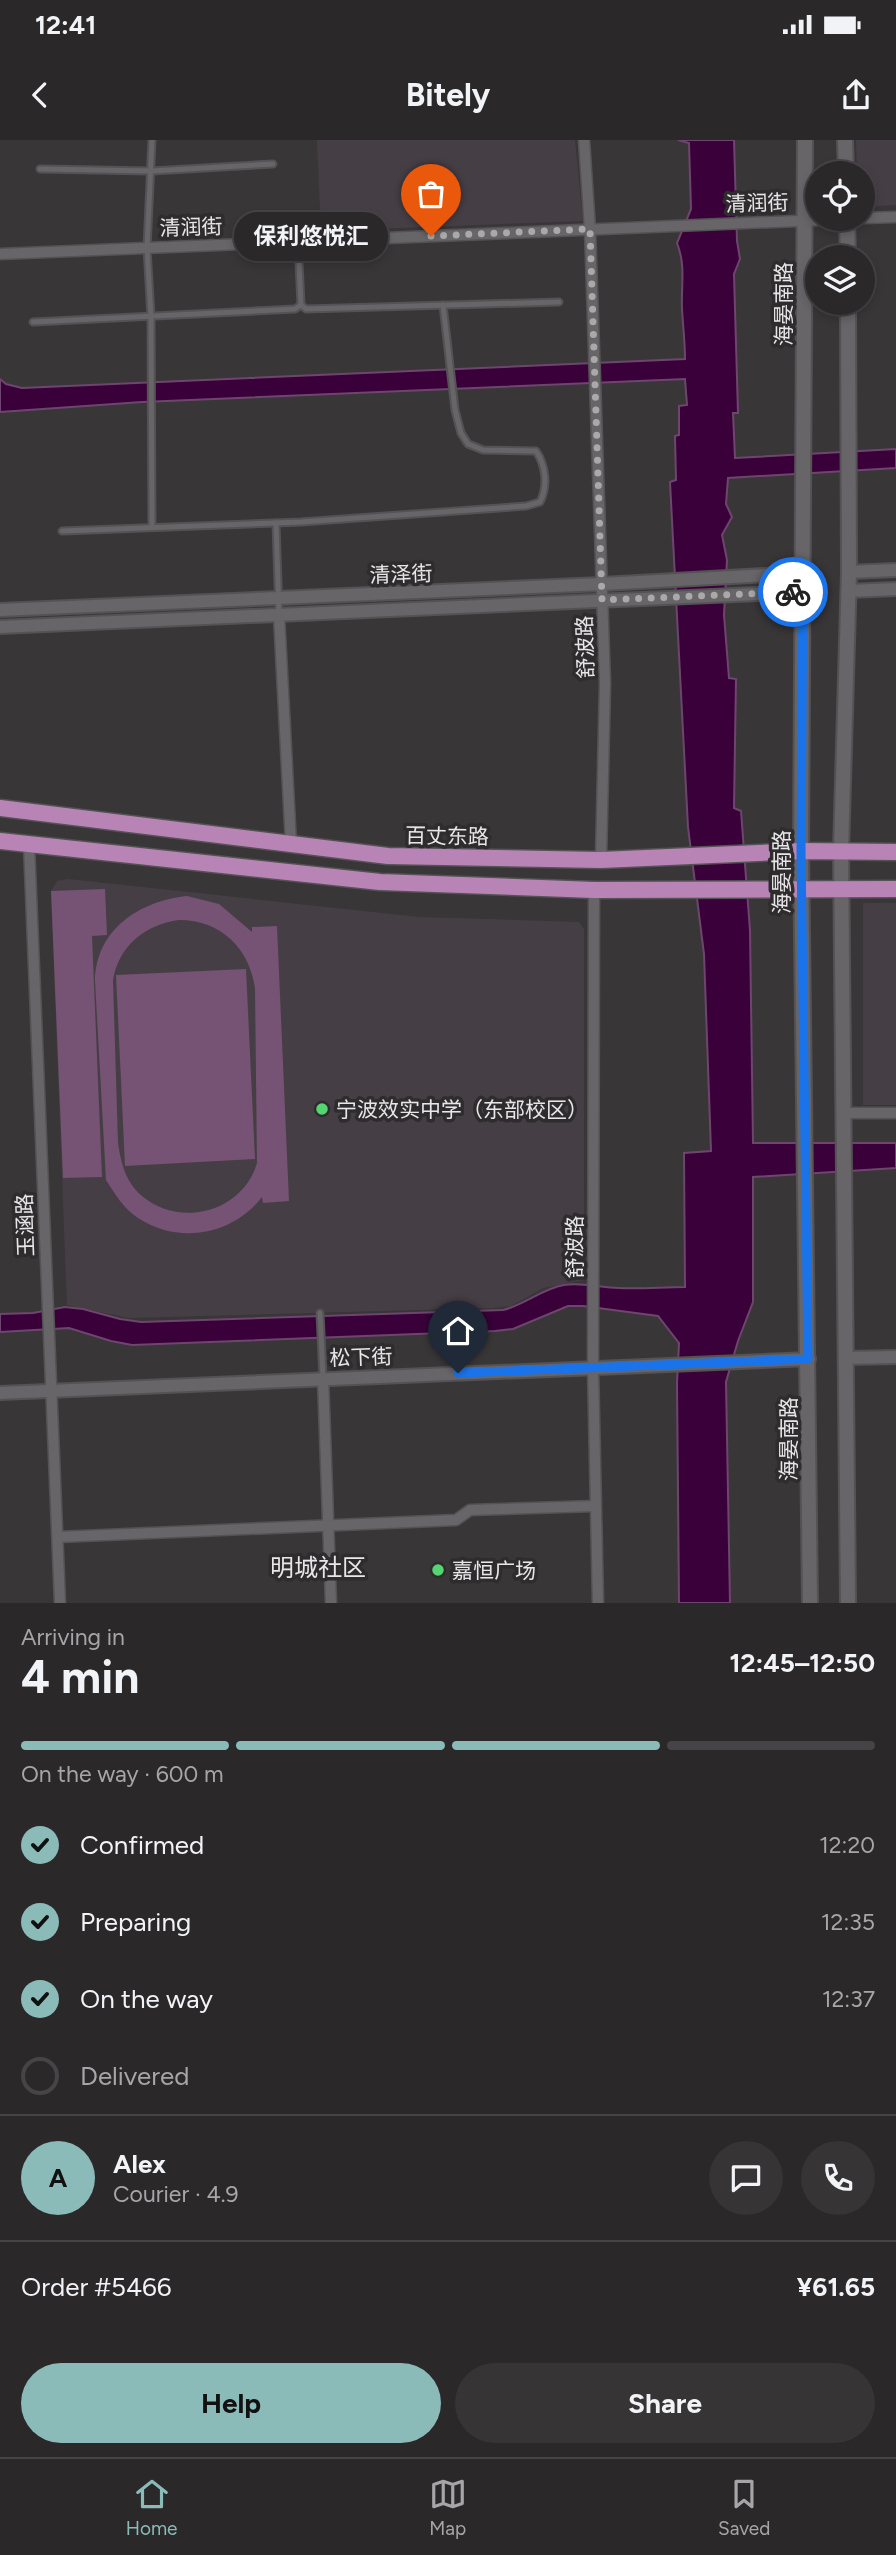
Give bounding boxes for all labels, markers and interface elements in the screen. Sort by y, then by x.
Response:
text: 12:41 [35,9,96,41]
icon: back [21,76,59,114]
text: Bitely [406,76,490,114]
icon: share [837,76,875,114]
map controls [805,161,875,315]
button: locate [805,161,875,231]
pin [401,164,461,236]
icon: bag [412,175,450,213]
street label: 清润街 [725,189,789,217]
callout: 保利悠悦汇 [235,212,389,260]
street label: 清润街 [159,213,223,241]
text: 保利悠悦汇 [254,222,369,250]
button: layers [805,245,875,315]
street label: 海晏南路 [771,262,796,346]
courier [758,557,828,627]
street label: 清泽街 [369,560,433,588]
icon: bike [774,573,812,611]
street label: 舒波路 [571,615,599,679]
street label: 百丈东路 [405,823,489,849]
street label: 海晏南路 [769,830,794,914]
place label: 宁波效实中学（东部校区） [336,1097,588,1122]
marker: 宁波效实中学（东部校区） [314,1101,330,1117]
street label: 玉涵路 [11,1193,39,1257]
street label: 舒波路 [562,1216,587,1279]
pin [428,1301,488,1373]
icon: home [439,1312,477,1350]
street label: 松下街 [329,1343,393,1371]
street label: 海晏南路 [776,1397,801,1481]
district label: 明城社区 [270,1553,366,1582]
place label: 嘉恒广场 [452,1558,536,1583]
marker: 嘉恒广场 [430,1562,446,1578]
text: Arriving in [21,1623,125,1651]
text: 12:45–12:50 [729,1647,875,1679]
text: 4 min [21,1649,139,1705]
text: On the way · 600 m [21,1760,224,1788]
icon: check [21,1826,59,1864]
text: Confirmed [80,1829,204,1861]
text: 12:20 [819,1831,875,1859]
icon: check [21,1903,59,1941]
text: Preparing [80,1906,191,1938]
text: 12:35 [821,1908,875,1936]
icon: check [21,1980,59,2018]
text: On the way [80,1983,213,2015]
text: 12:37 [822,1985,875,2013]
text: Delivered [80,2060,189,2092]
button: chat [709,2141,783,2215]
button: phone [801,2141,875,2215]
text: Alex [113,2148,166,2180]
text: A [49,2162,67,2194]
text: Courier · 4.9 [113,2180,239,2208]
text: Order #5466 [21,2271,172,2303]
text: ¥61.65 [797,2271,875,2303]
button: Help [21,2363,441,2443]
button: Share [455,2363,875,2443]
tab: Home [126,2475,177,2540]
tab: Map [429,2475,467,2540]
tab: Saved [718,2475,770,2540]

